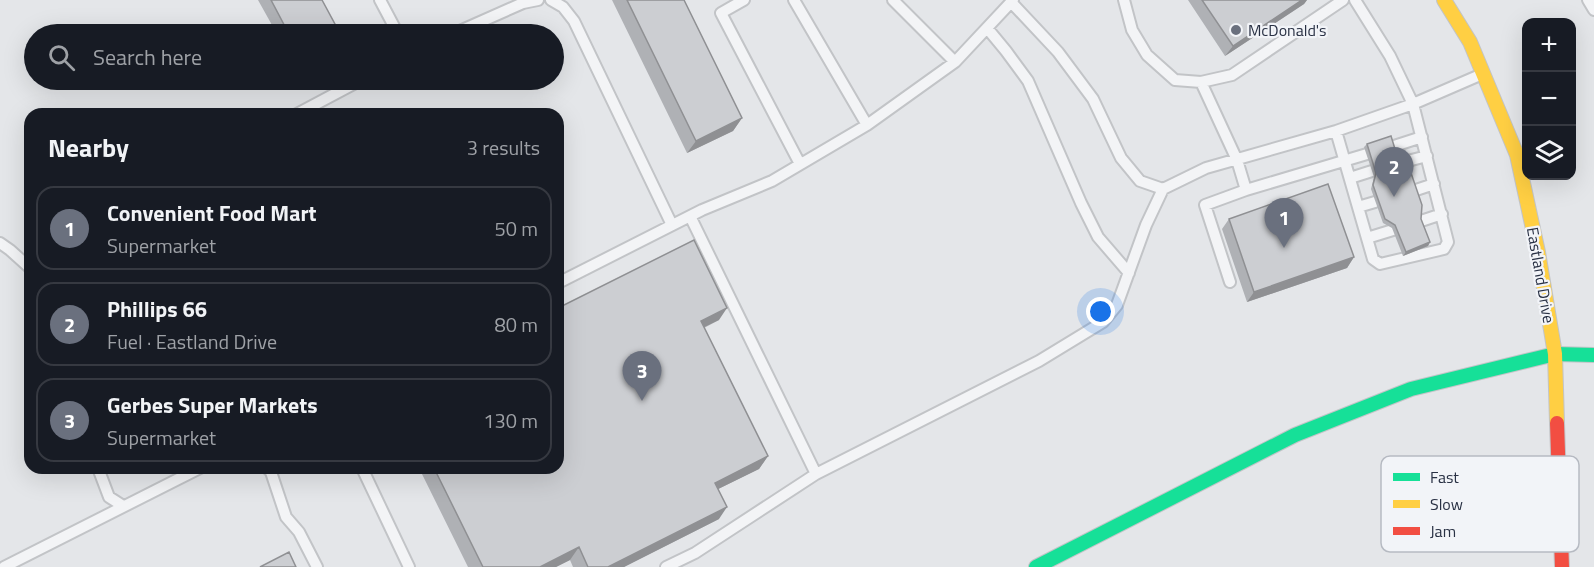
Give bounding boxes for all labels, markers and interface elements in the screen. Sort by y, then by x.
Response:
place label: McDonald's [1248,18,1327,42]
map controls [1522,18,1576,180]
button: + [1522,18,1576,72]
marker: McDonald's [1229,23,1243,37]
search box [24,24,564,90]
text: Search here [93,40,202,74]
icon: search [45,41,78,74]
button: − [1522,72,1576,126]
button: layers [1522,126,1576,180]
text: Nearby [48,128,129,167]
text: 3 results [467,132,540,163]
pin: 2 [1374,148,1414,197]
text: Convenient Food Mart [107,196,317,230]
pin: 1 [1264,198,1304,248]
text: 1 [64,213,75,244]
text: 50 m [494,213,538,244]
street label: Eastland Drive [1521,225,1561,325]
text: Supermarket [107,230,216,261]
text: Phillips 66 [107,292,207,326]
your location [1086,297,1115,326]
text: 2 [64,309,75,340]
text: 80 m [494,309,538,340]
text: Fuel · Eastland Drive [107,326,277,357]
pin: 3 [622,352,662,401]
text: Gerbes Super Markets [107,388,318,422]
text: 3 [64,405,75,436]
text: 130 m [483,405,538,436]
text: Supermarket [107,422,216,453]
legend [1381,456,1579,552]
text: Fast [1430,465,1459,489]
text: Slow [1430,492,1463,516]
text: Jam [1430,519,1456,543]

